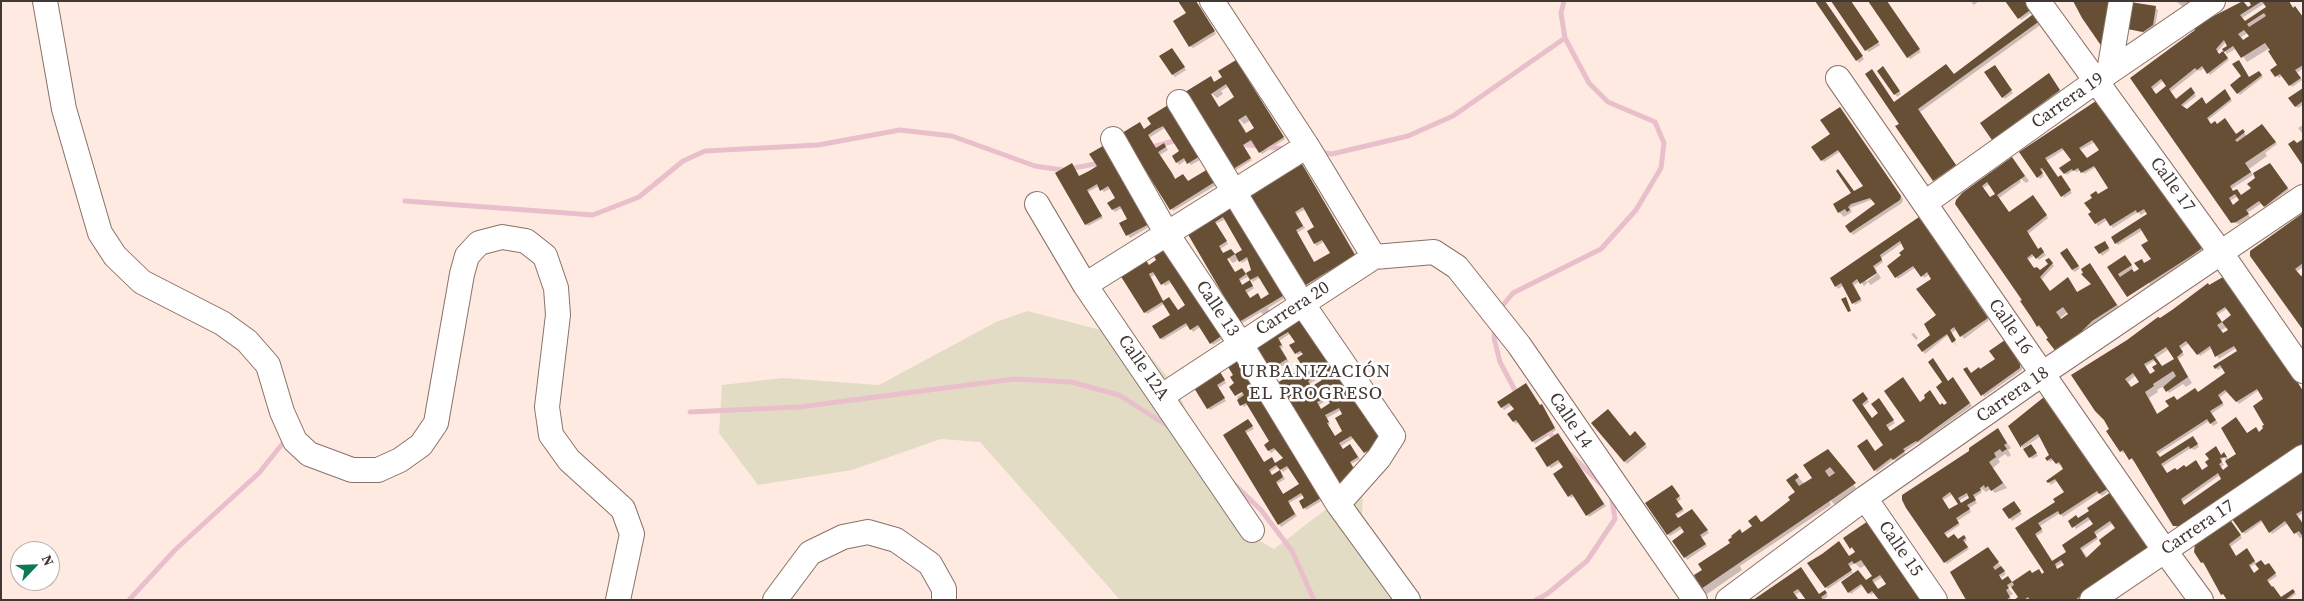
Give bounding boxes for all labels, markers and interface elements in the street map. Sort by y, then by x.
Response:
street label: Carrera 19 [2028,68,2108,134]
street label: Calle 17 [2145,153,2199,217]
street label: Calle 13 [1191,277,1243,341]
street label: Carrera 20 [1252,277,1334,341]
street label: Calle 16 [1983,295,2037,359]
street label: Calle 12A [1113,331,1173,405]
district label: URBANIZACIÓN EL PROGRESO [1239,361,1393,405]
street label: Carrera 18 [1973,362,2053,428]
street label: Calle 14 [1544,389,1596,453]
street label: Carrera 17 [2157,496,2239,560]
street label: Calle 15 [1873,517,1927,581]
north arrow [10,541,60,591]
text: N [37,552,59,569]

